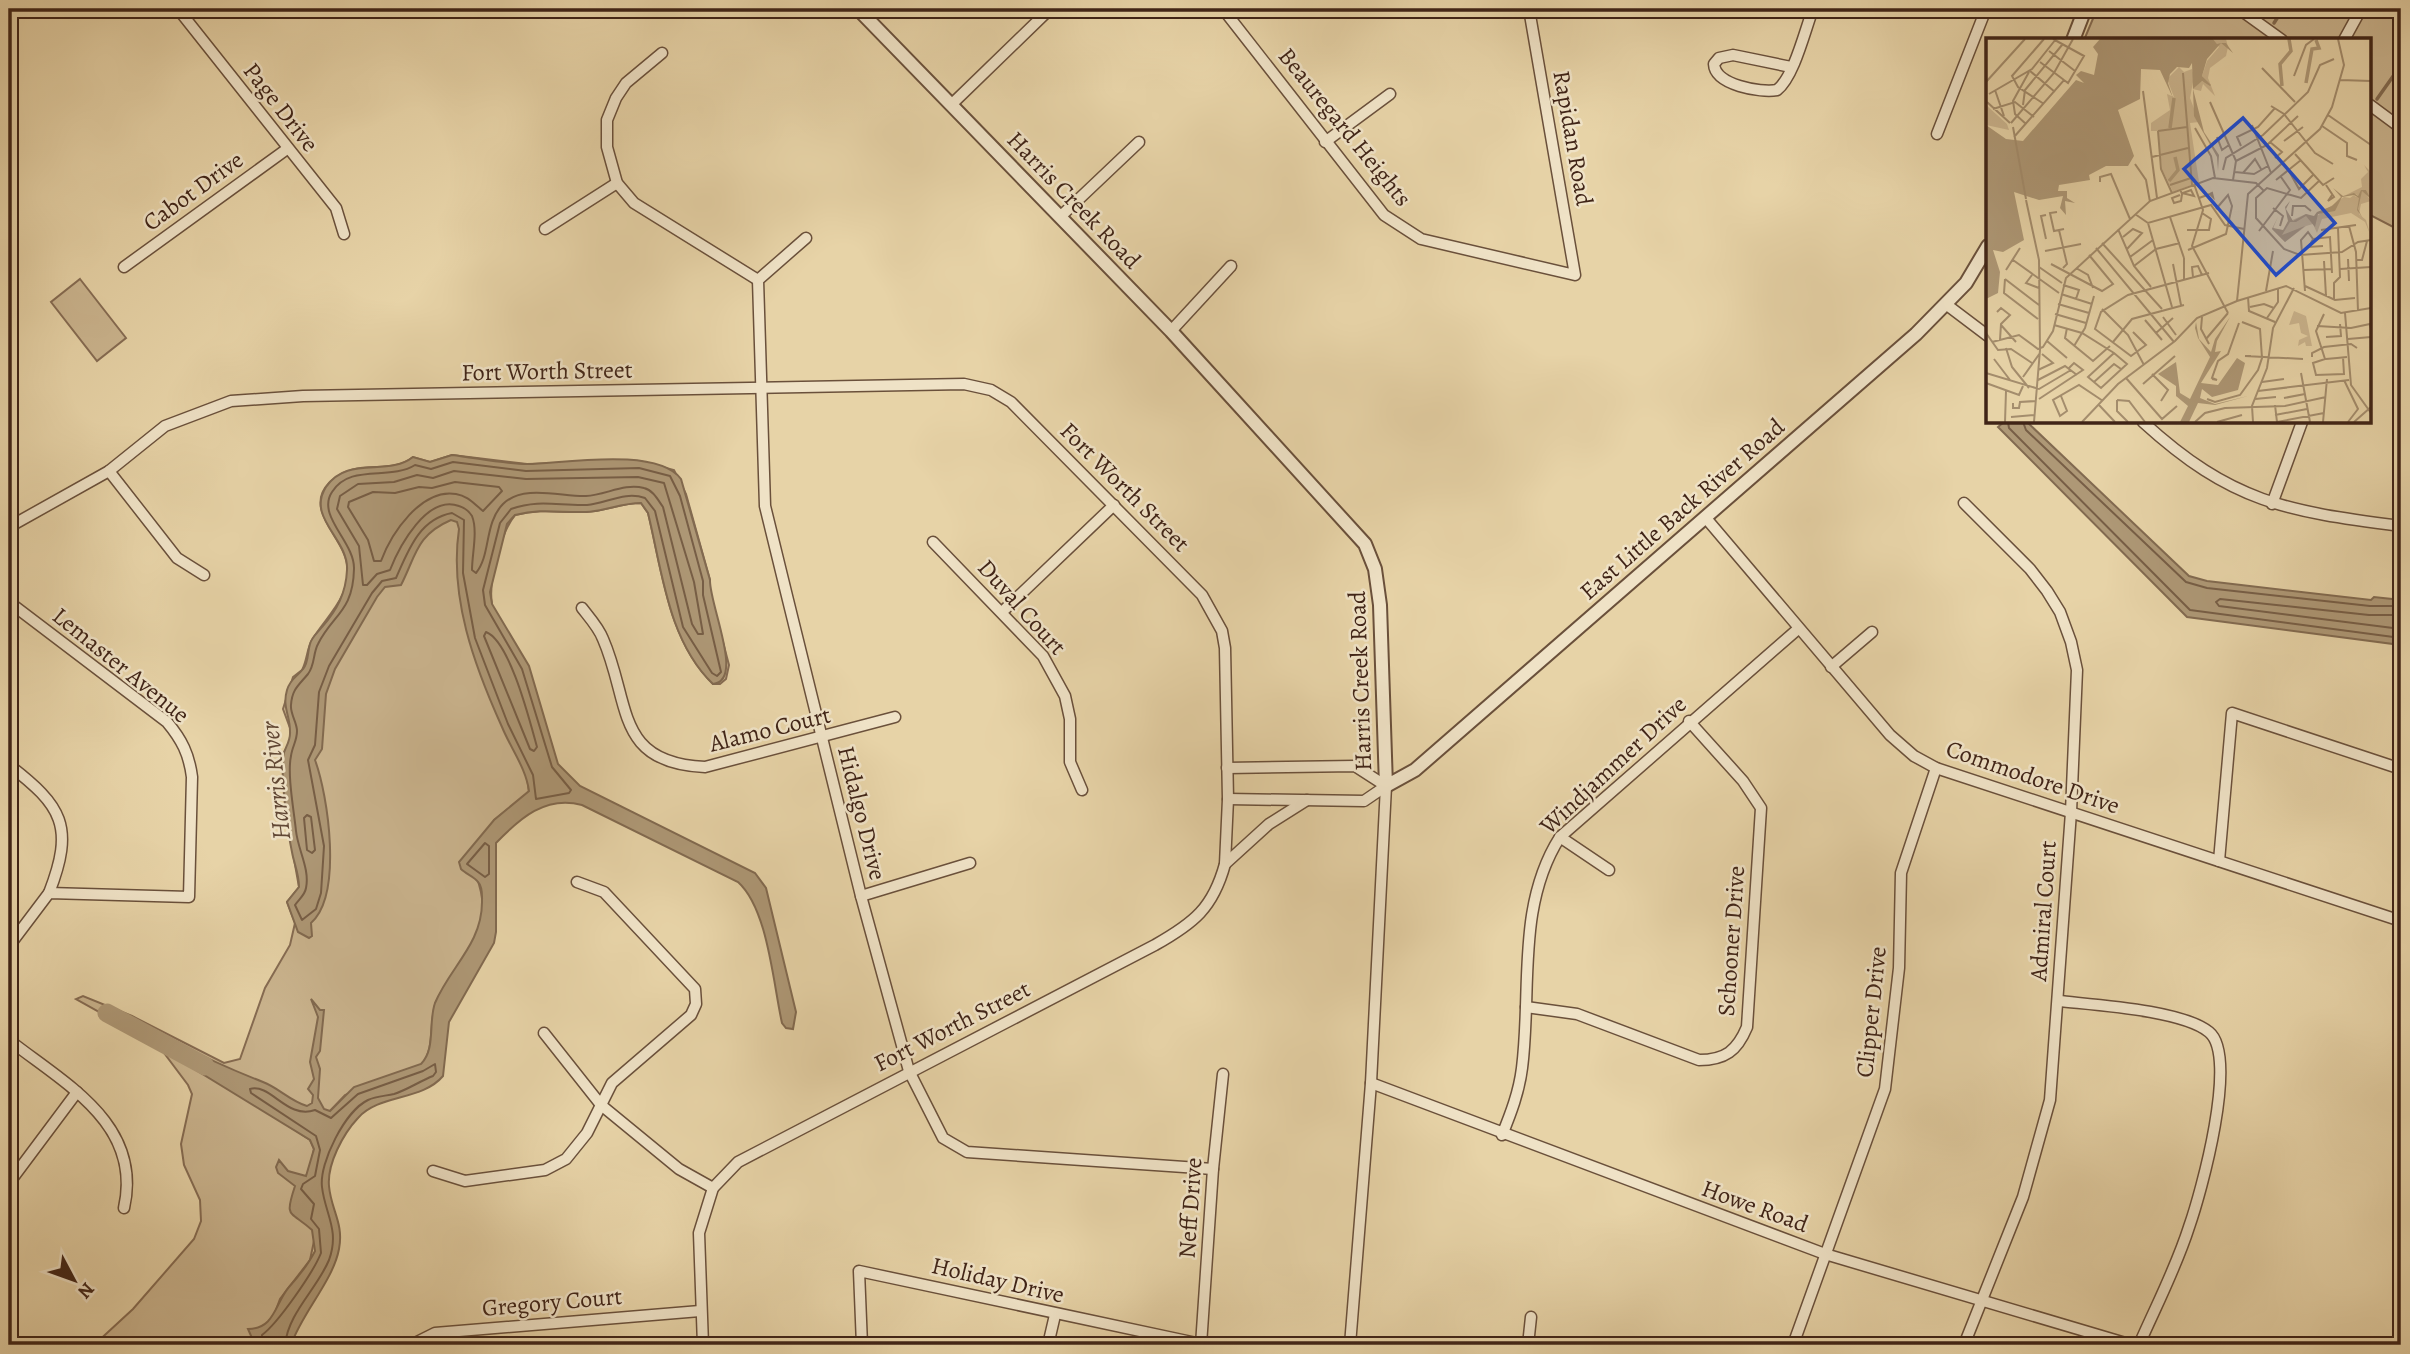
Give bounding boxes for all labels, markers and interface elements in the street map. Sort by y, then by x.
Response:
inset map [1986,38,2372,424]
street label: Beauregard Heights [1271,41,1419,213]
street label: Page Drive [236,56,326,158]
street label: Rapidan Road [1545,68,1601,208]
street label: Harris Creek Road [1000,124,1148,276]
street label: Cabot Drive [136,144,250,238]
street label: Fort Worth Street [461,354,633,388]
street label: East Little Back River Road [1573,411,1791,607]
street label: Fort Worth Street [1053,415,1197,559]
street label: Duval Court [970,552,1074,662]
street label: Harris Creek Road [1341,590,1379,772]
street label: Lemaster Avenue [46,600,196,730]
street label: Windjammer Drive [1532,689,1693,842]
street label: Alamo Court [705,698,834,760]
water label: Harris River [252,719,299,842]
street label: Commodore Drive [1942,732,2124,822]
street label: Hidalgo Drive [830,743,894,883]
street label: Admiral Court [2022,840,2064,983]
street label: Schooner Drive [1710,865,1752,1017]
street label: Clipper Drive [1848,945,1894,1079]
street label: Fort Worth Street [868,973,1036,1079]
street label: Neff Drive [1171,1156,1209,1260]
street label: Howe Road [1697,1172,1813,1240]
north arrow [38,1246,108,1316]
street label: Holiday Drive [929,1249,1067,1311]
text: N [72,1277,100,1304]
street label: Gregory Court [481,1280,623,1324]

